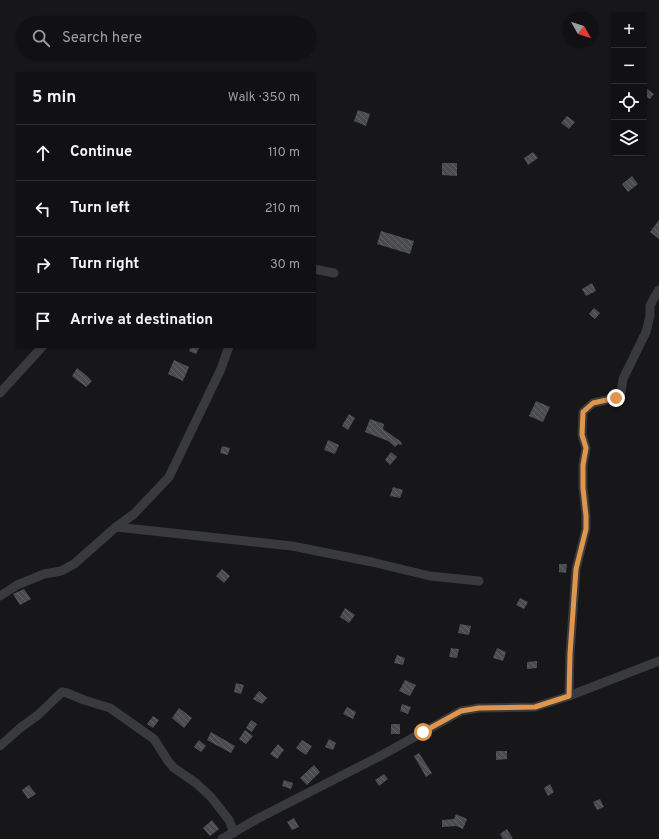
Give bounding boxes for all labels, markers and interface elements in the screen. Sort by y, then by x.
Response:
north arrow [563,12,599,48]
map controls [611,12,647,156]
button: + [611,12,647,48]
search box [16,16,316,60]
icon: search [30,27,52,49]
text: Search here [62,29,142,48]
button: − [611,48,647,84]
button: locate [611,84,647,120]
text: 5 min [32,87,76,109]
text: Walk · 350 m [228,90,300,106]
button: layers [611,120,647,156]
icon: ahead [32,142,54,164]
text: Continue [70,143,132,162]
text: 110 m [268,145,300,161]
icon: left [32,198,54,220]
text: Turn left [70,199,130,218]
text: 210 m [265,201,300,217]
icon: right [32,254,54,276]
text: Turn right [70,255,139,274]
text: 30 m [270,257,300,273]
icon: arrive [32,310,54,332]
text: Arrive at destination [70,311,213,330]
route end [607,389,625,407]
route start [414,723,432,741]

